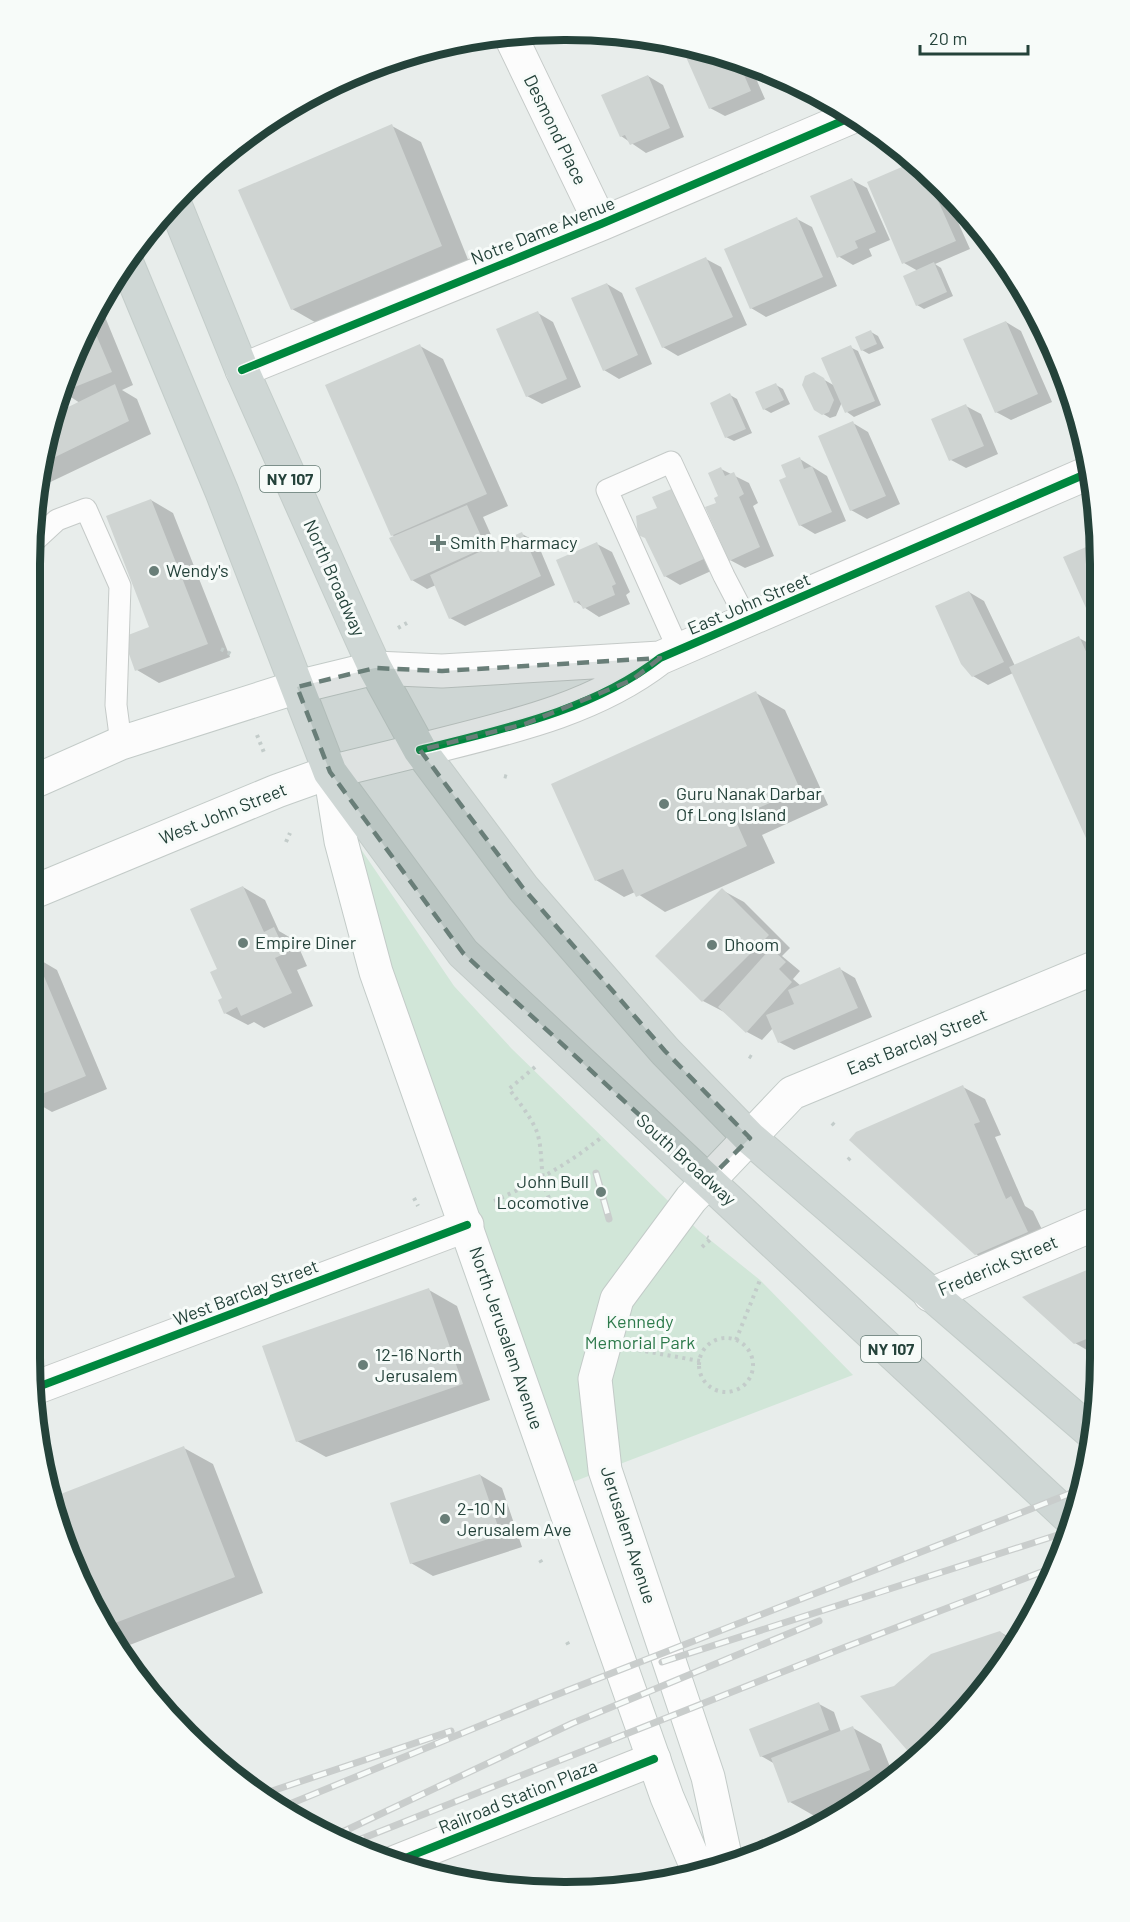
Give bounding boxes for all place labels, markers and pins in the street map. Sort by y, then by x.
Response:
place label: Smith Pharmacy [450,531,578,553]
marker: Smith Pharmacy [431,536,445,550]
place label: Wendy's [166,559,229,581]
marker: Wendy's [147,564,161,578]
place label: Guru Nanak Darbar Of Long Island [676,782,822,825]
marker: Guru Nanak Darbar Of Long Island [657,797,671,811]
place label: Empire Diner [255,931,357,953]
place label: Dhoom [724,933,779,955]
marker: Empire Diner [236,936,250,950]
marker: Dhoom [705,938,719,952]
place label: John Bull Locomotive [496,1170,589,1213]
marker: John Bull Locomotive [594,1185,608,1199]
place label: 12-16 North Jerusalem [375,1343,462,1386]
marker: 12-16 North Jerusalem [356,1358,370,1372]
place label: 2-10 N Jerusalem Ave [457,1497,572,1540]
marker: 2-10 N Jerusalem Ave [438,1512,452,1526]

